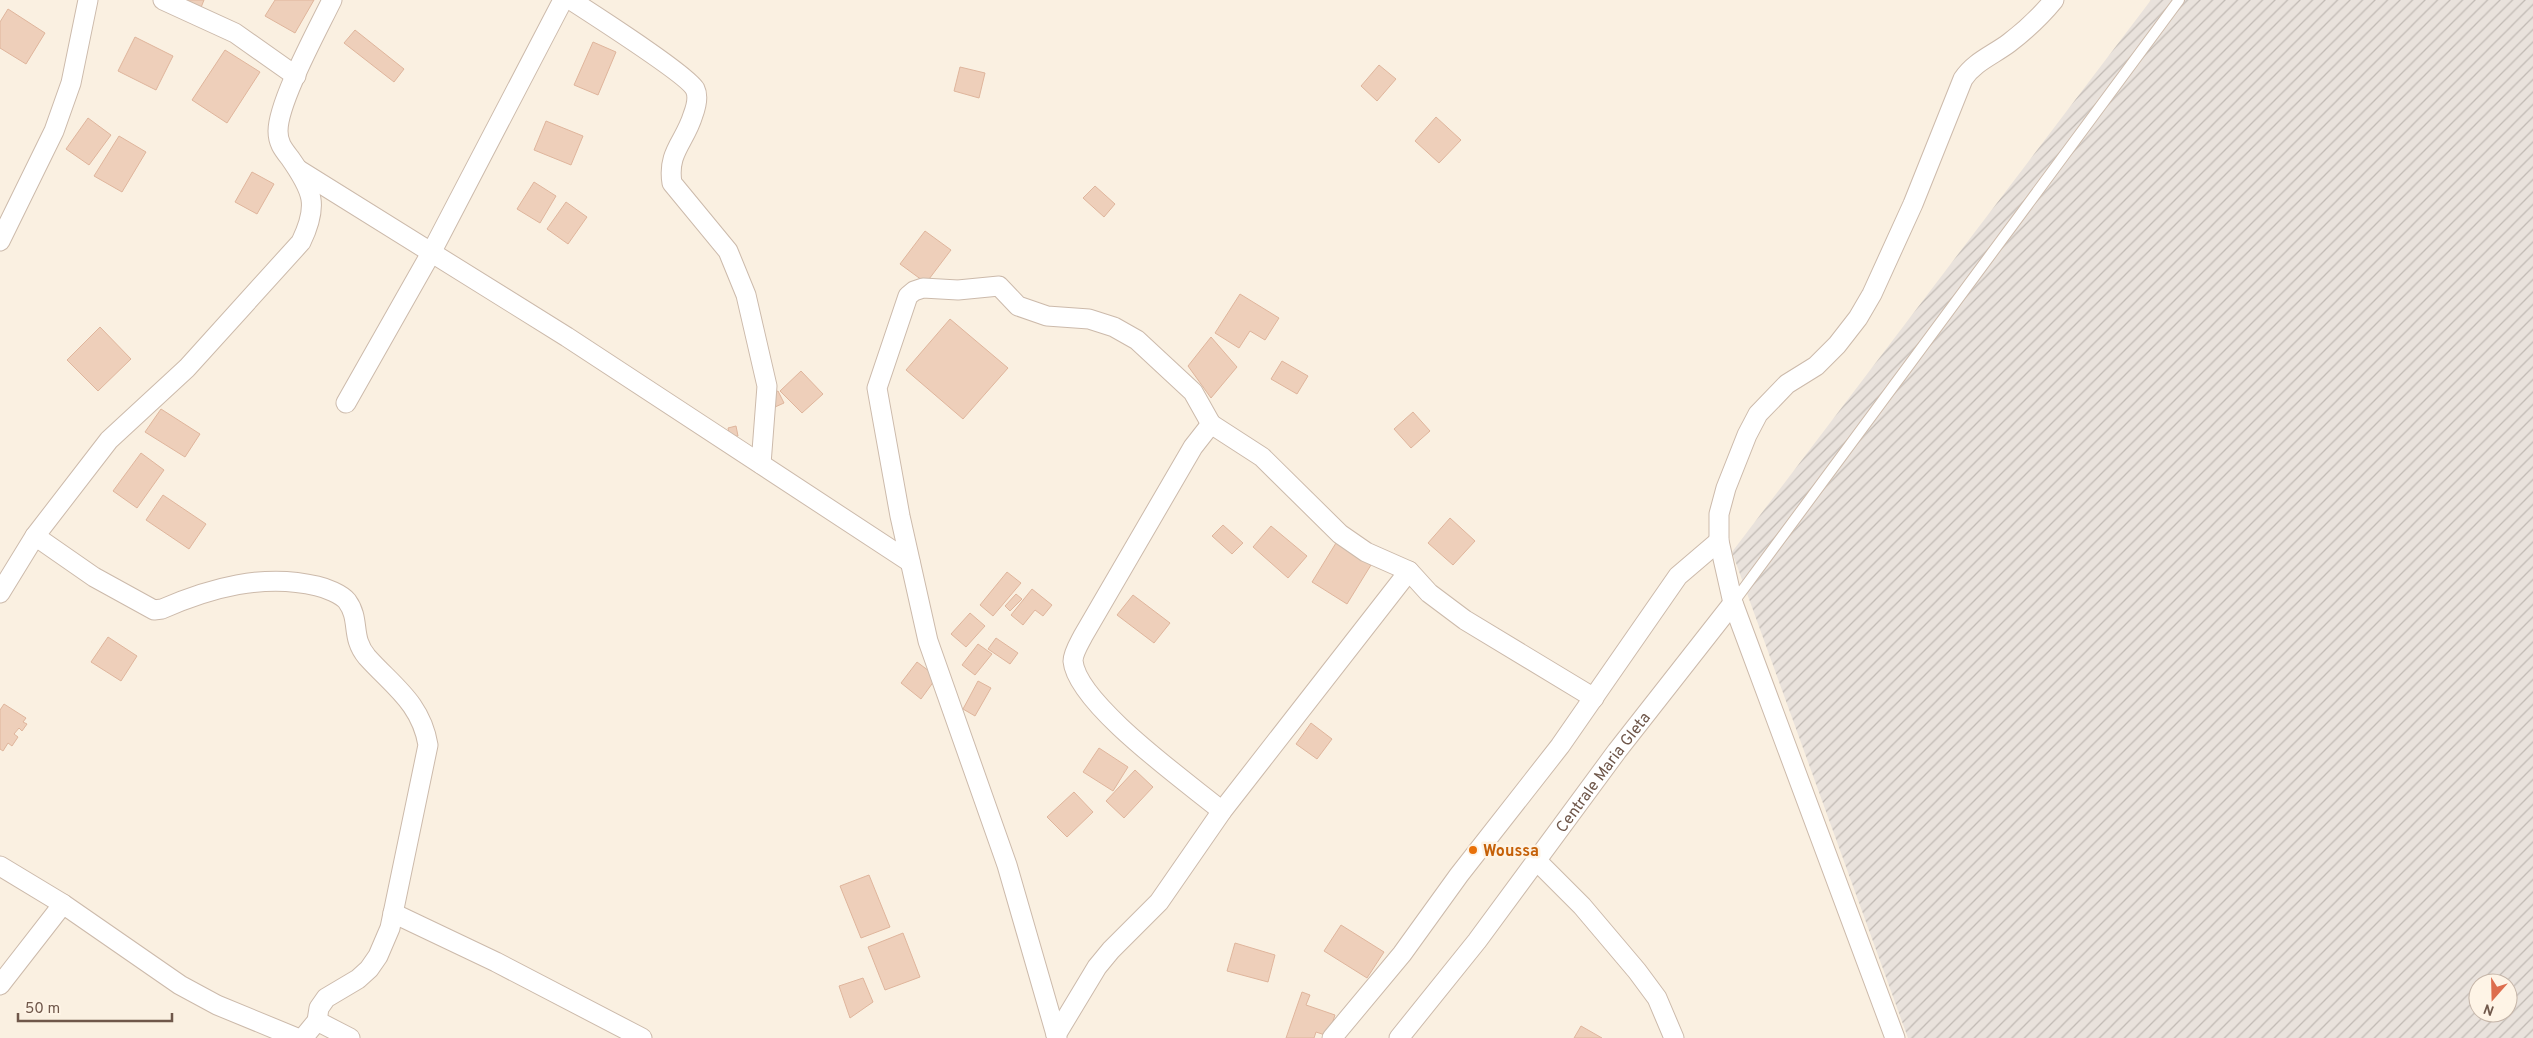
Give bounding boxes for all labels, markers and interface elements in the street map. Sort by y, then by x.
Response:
street label: Centrale Maria Gleta [1552,709,1656,837]
place label: Woussa [1483,842,1539,862]
marker: Woussa [1467,844,1479,856]
north arrow [2468,973,2518,1023]
scale bar [18,990,171,1022]
text: N [2481,999,2497,1019]
text: 50 m [25,1000,60,1019]

